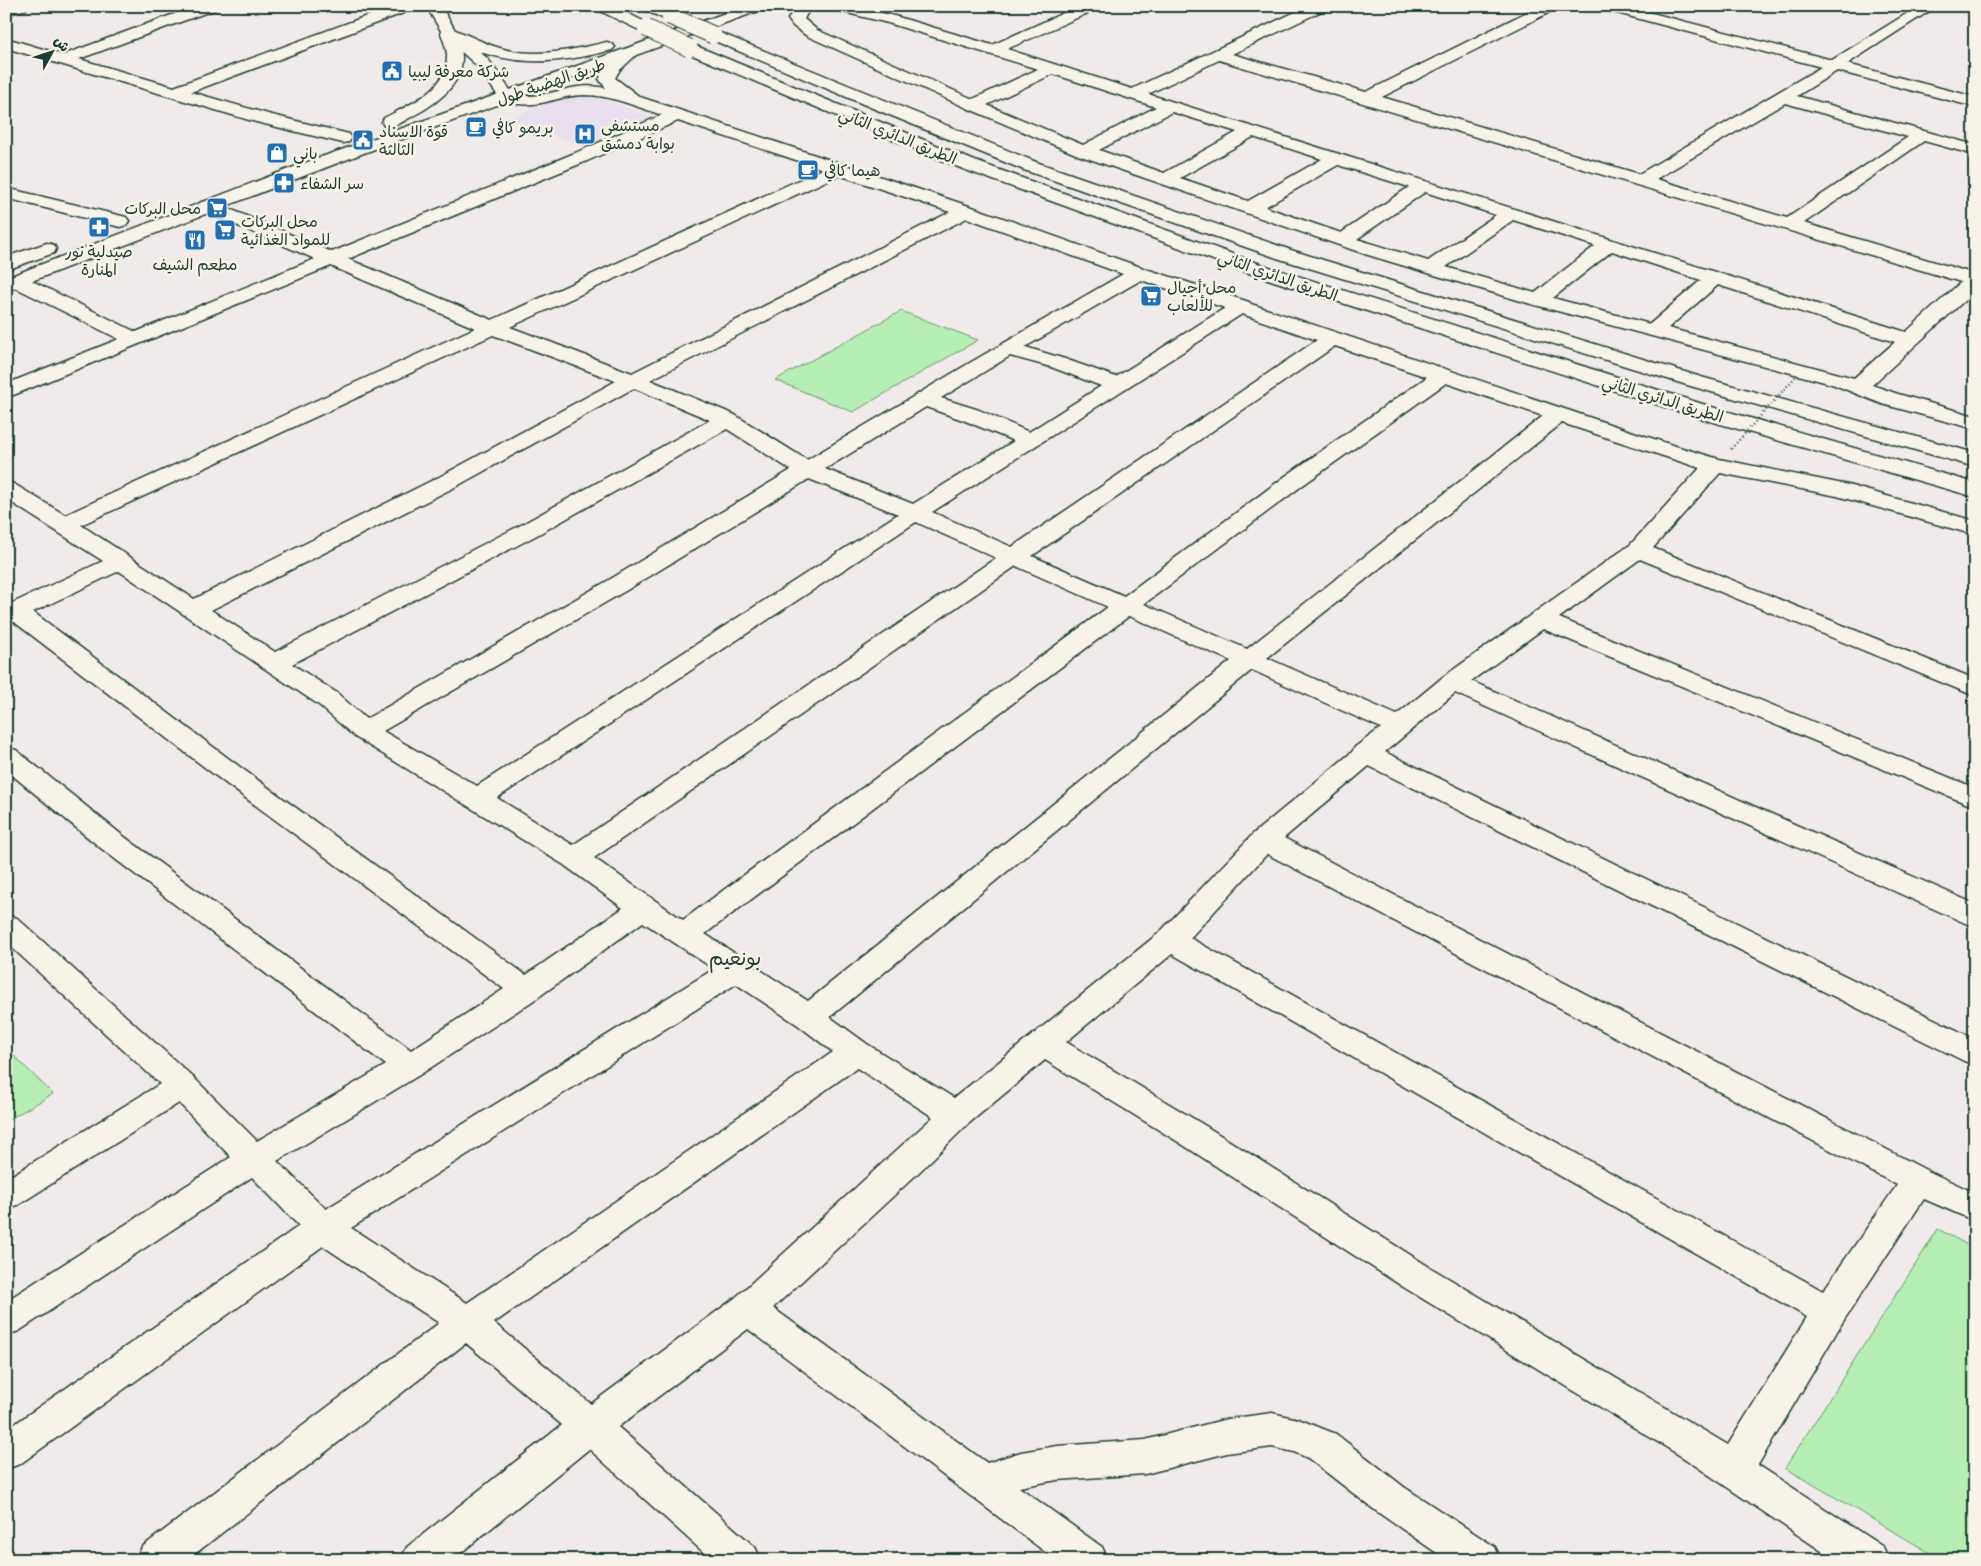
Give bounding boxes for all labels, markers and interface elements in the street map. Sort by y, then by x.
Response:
north arrow [28,28,78,78]
text: ش [50,33,73,55]
street label: طريق الهضبة طول [494,54,608,110]
public building icon: شركة معرفة ليبيا [380,59,404,83]
place label: شركة معرفة ليبيا [408,62,509,81]
street label: الطريق الدائري الثاني [834,104,960,173]
cafe icon: بريمو كافي [464,115,488,139]
place label: مستشفي بوابة دمشق [601,116,675,154]
place label: بريمو كافي [492,118,554,139]
place label: قوة الاسناد الثالثة [379,122,448,159]
hospital icon: مستشفي بوابة دمشق [573,122,597,146]
public building icon: قوة الاسناد الثالثة [351,128,375,152]
shop icon: باني [265,141,289,165]
place label: باني [293,144,318,168]
cafe icon: هيما كافي [796,158,820,182]
place label: هيما كافي [824,161,881,182]
pharmacy icon: سر الشفاء [272,171,296,195]
place label: سر الشفاء [300,174,364,193]
supermarket icon: محل البركات [205,196,229,220]
place label: محل البركات [124,199,201,218]
place label: محل البركات للمواد الغذائية [241,212,330,250]
pharmacy icon: صيدلية نور المنارة [87,215,111,239]
supermarket icon: محل البركات للمواد الغذائية [213,218,237,242]
restaurant icon: مطعم الشيف [183,228,207,252]
place label: صيدلية نور المنارة [64,242,133,279]
street label: الطريق الدائري الثاني [1214,247,1340,310]
place label: مطعم الشيف [152,255,238,277]
place label: محل أجيال للألعاب [1167,278,1236,315]
supermarket icon: محل أجيال للألعاب [1139,284,1163,308]
street label: الطريق الدائري الثاني [1599,372,1726,431]
district label: بونعيم [709,946,761,973]

